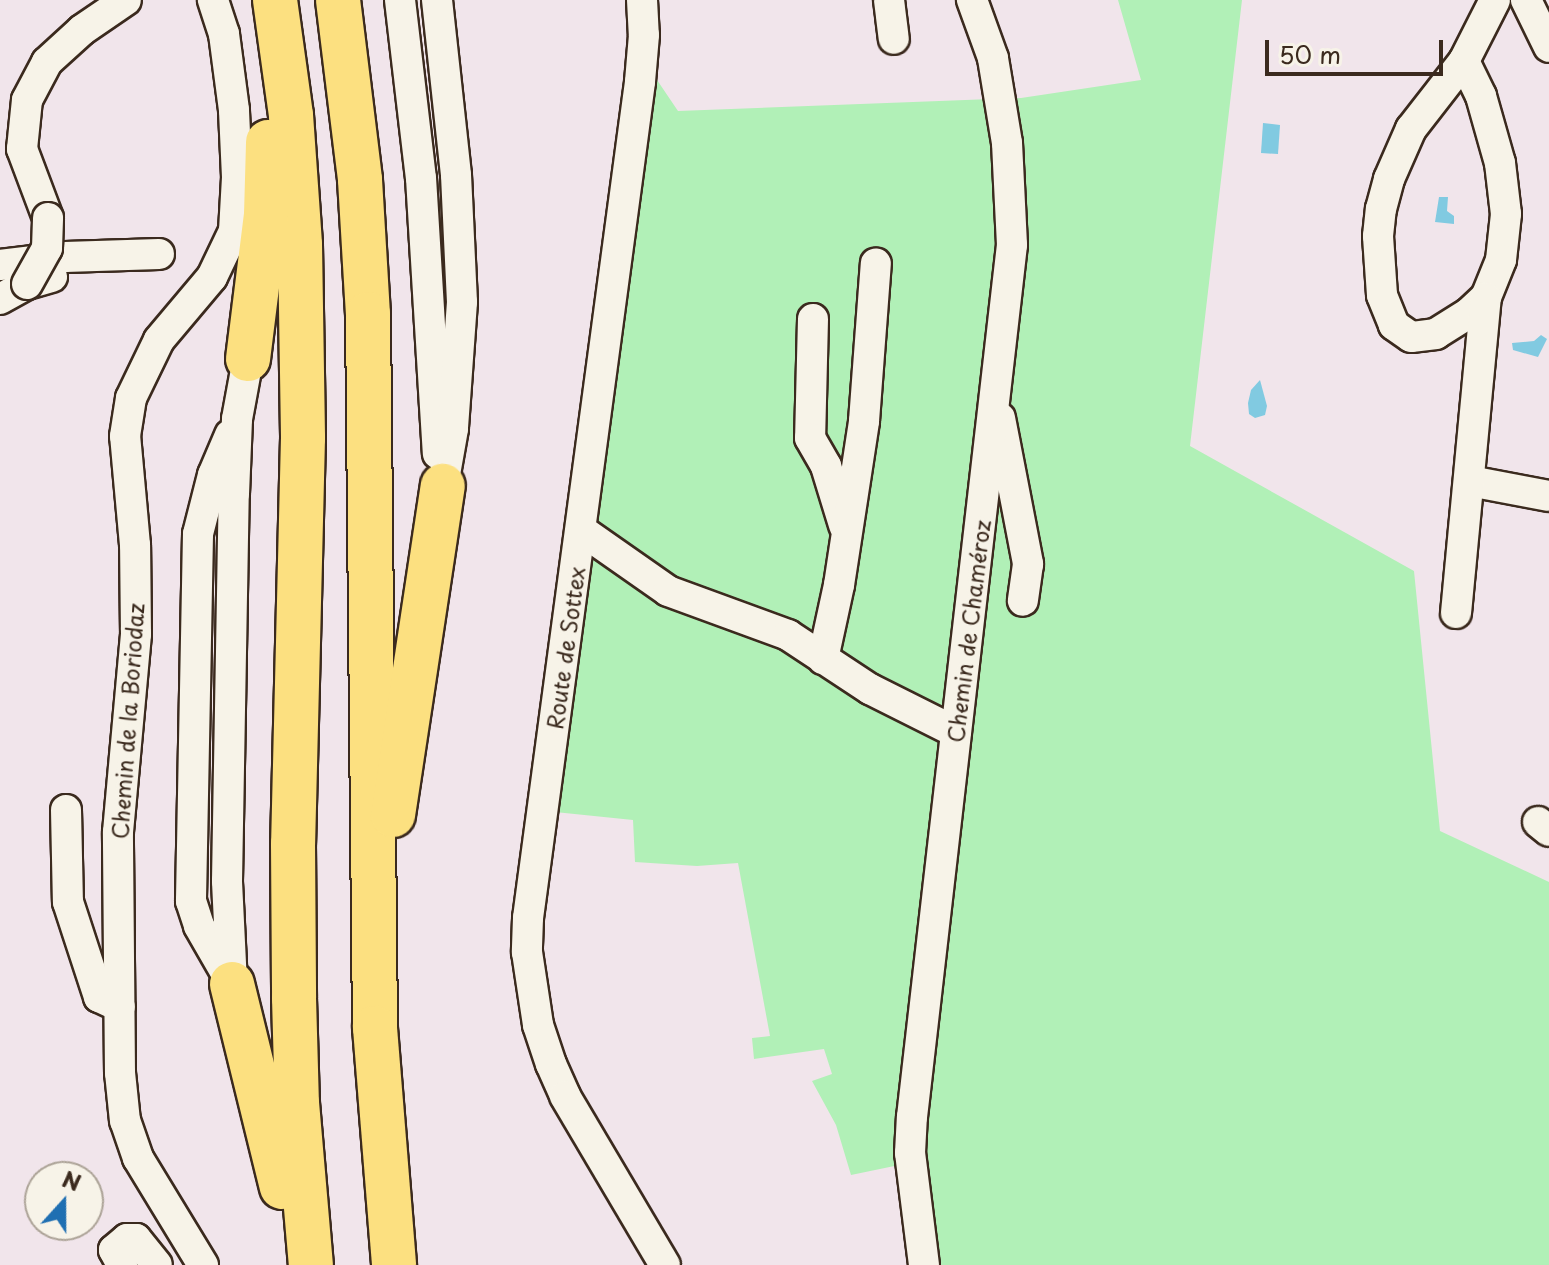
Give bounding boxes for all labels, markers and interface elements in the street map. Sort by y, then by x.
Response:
scale bar [1269,24,1447,74]
text: 50 m [1279,36,1341,72]
street label: Chemin de Chaméroz [941,518,995,744]
street label: Route de Sottex [540,564,590,732]
street label: Chemin de la Boriodaz [106,601,148,841]
north arrow [24,1161,104,1241]
text: N [58,1161,86,1199]

